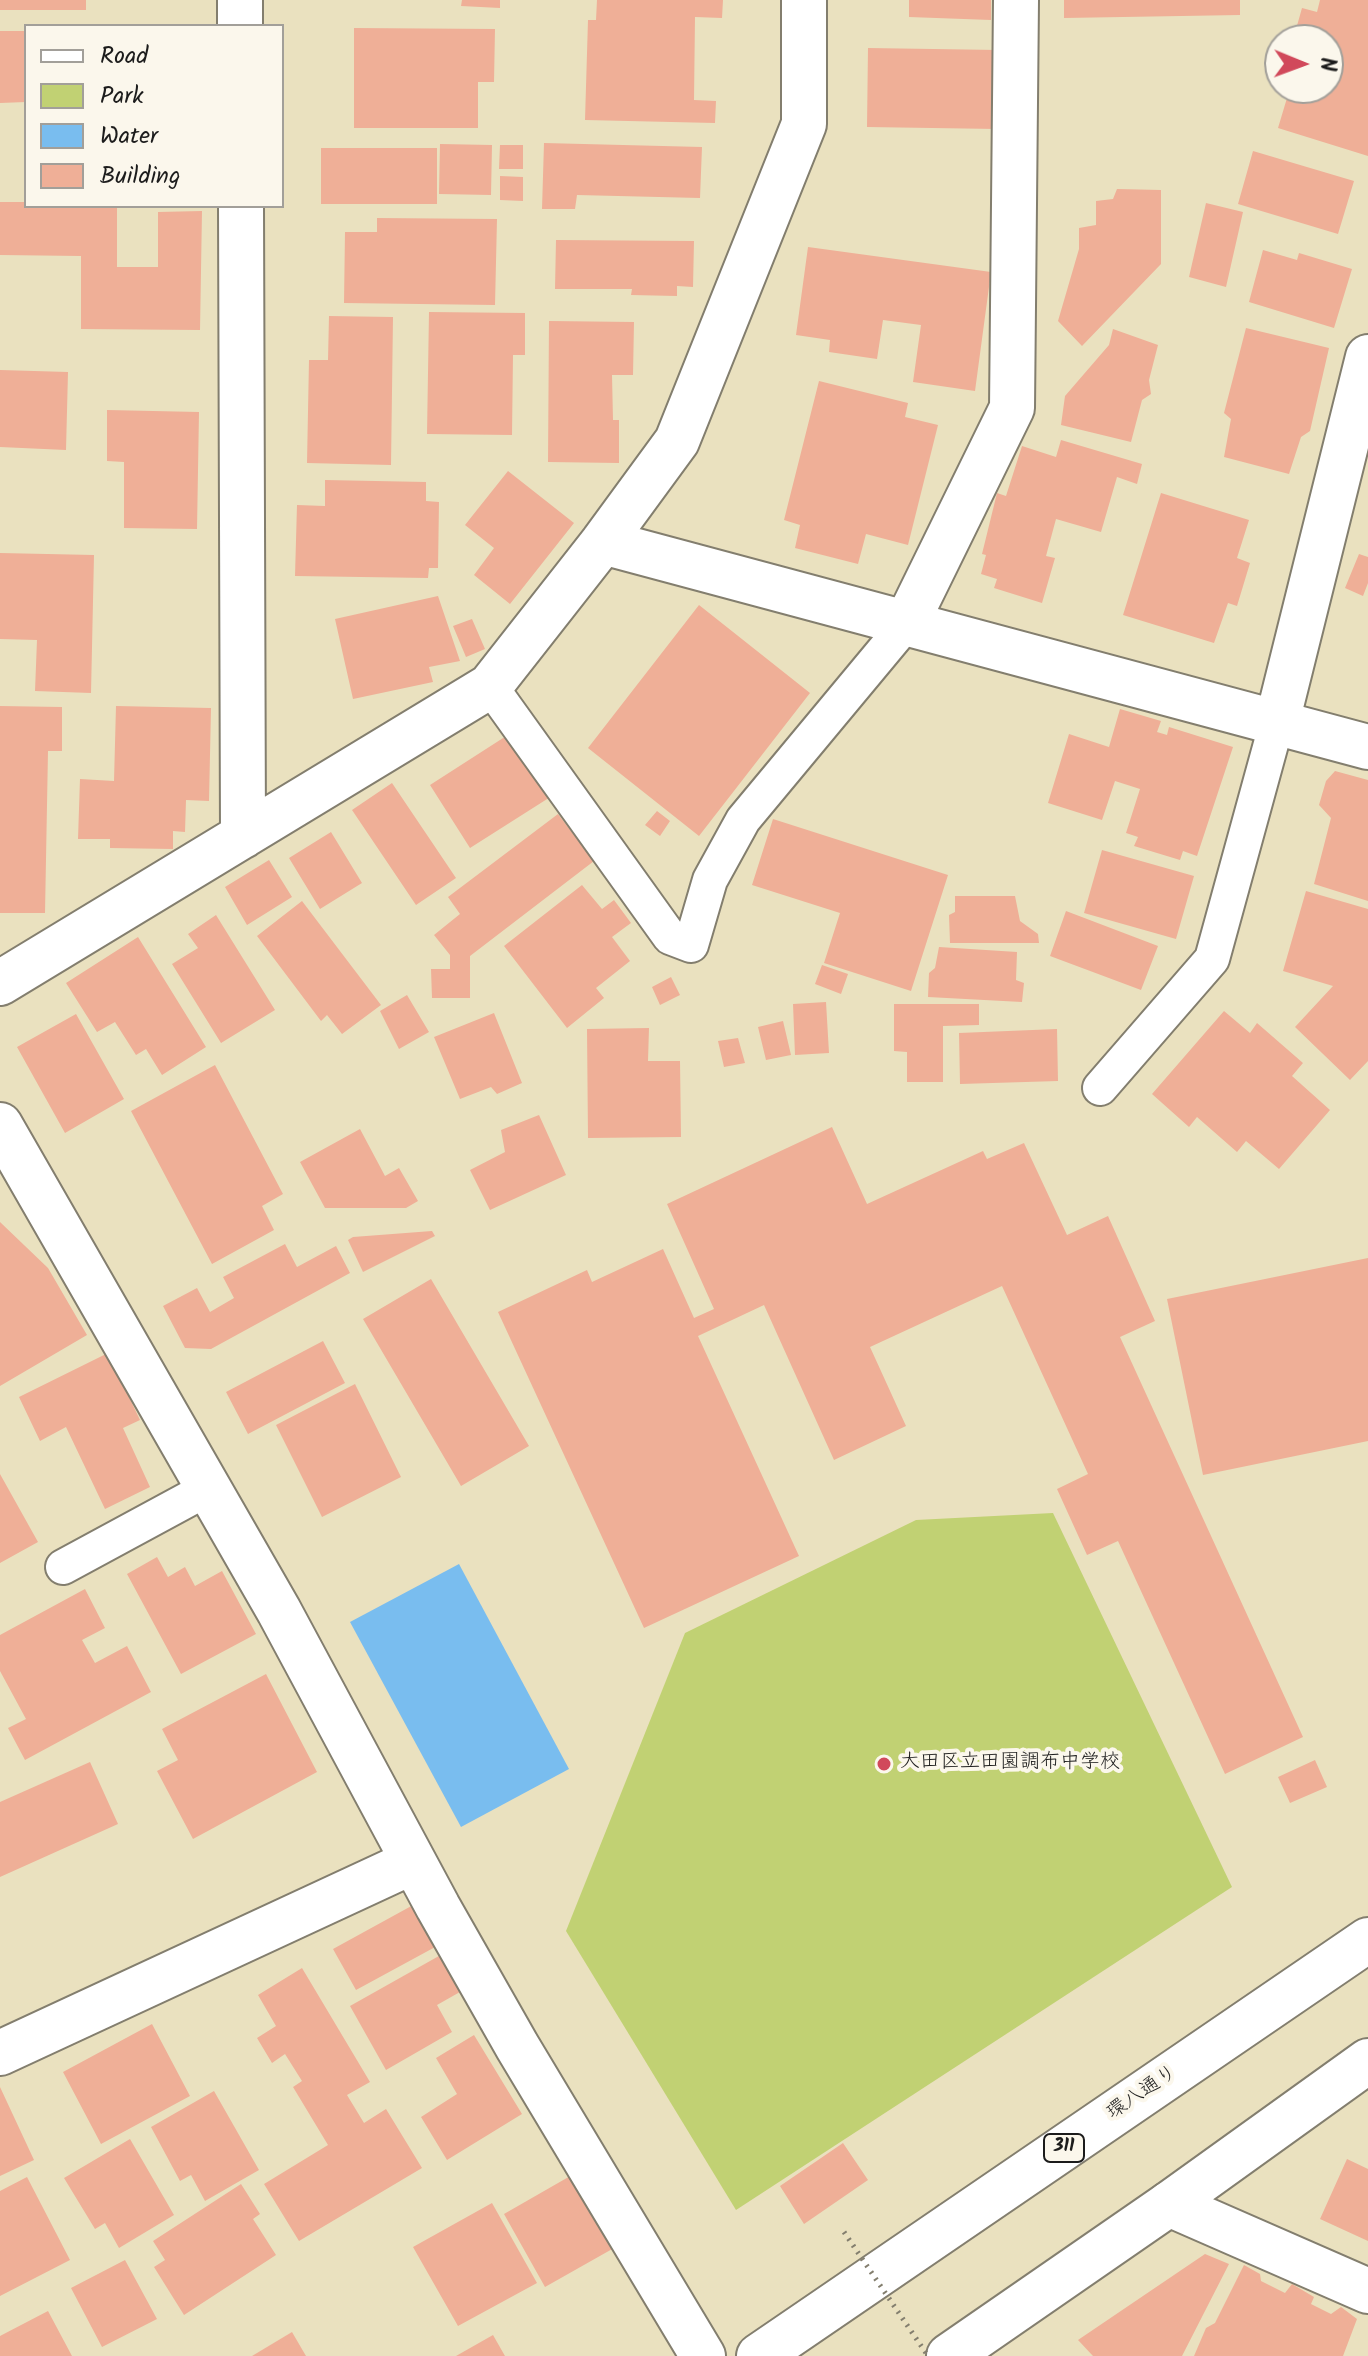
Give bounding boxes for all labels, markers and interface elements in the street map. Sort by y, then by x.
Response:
legend [24,24,284,208]
north arrow [1264,24,1344,104]
text: Road [100,37,148,76]
text: N [1309,57,1344,72]
text: Park [100,77,144,116]
text: Water [100,117,158,156]
text: Building [100,157,180,196]
place label: 大田区立田園調布中学校 [900,1752,1120,1776]
marker: 大田区立田園調布中学校 [875,1755,893,1773]
street label: 環八通り [1103,2062,1183,2126]
road number: 311 [1044,2134,1084,2162]

